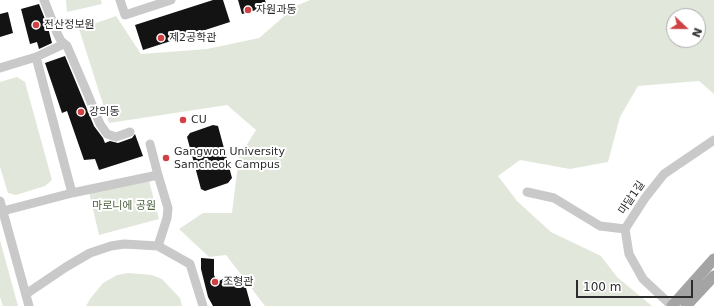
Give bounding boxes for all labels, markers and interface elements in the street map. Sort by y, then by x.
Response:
place label: 자원과동 [256,3,296,17]
marker: 자원과동 [243,5,253,15]
north arrow [666,8,706,48]
place label: 전산정보원 [44,18,95,32]
marker: 전산정보원 [31,20,41,30]
text: N [689,26,704,39]
place label: 제2공학관 [169,31,216,45]
marker: 제2공학관 [156,33,166,43]
place label: 강의동 [89,105,119,119]
marker: 강의동 [76,107,86,117]
place label: CU [191,113,207,127]
marker: CU [178,115,188,125]
place label: Gangwon University Samcheok Campus [174,145,285,171]
marker: Gangwon University Samcheok Campus [161,153,171,163]
street label: 마달1길 [616,179,648,217]
park label: 마로니에 공원 [92,199,156,213]
scale bar [578,272,695,298]
place label: 조형관 [223,275,253,289]
marker: 조형관 [210,277,220,287]
text: 100 m [583,280,621,294]

